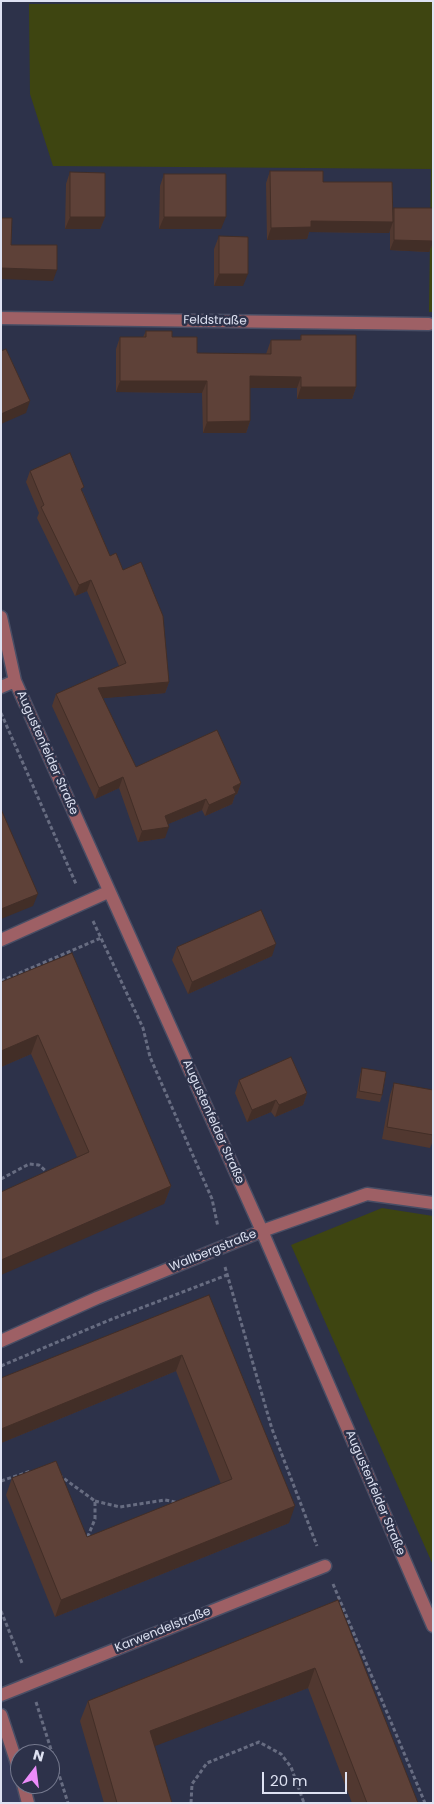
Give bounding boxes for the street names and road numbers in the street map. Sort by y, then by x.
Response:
street label: Feldstraße [183,313,247,329]
street label: Augustenfelder Straße [13,689,81,817]
street label: Augustenfelder Straße [179,1058,247,1186]
street label: Wallbergstraße [167,1227,259,1275]
street label: Augustenfelder Straße [342,1428,408,1558]
street label: Karwendelstraße [113,1604,213,1656]

